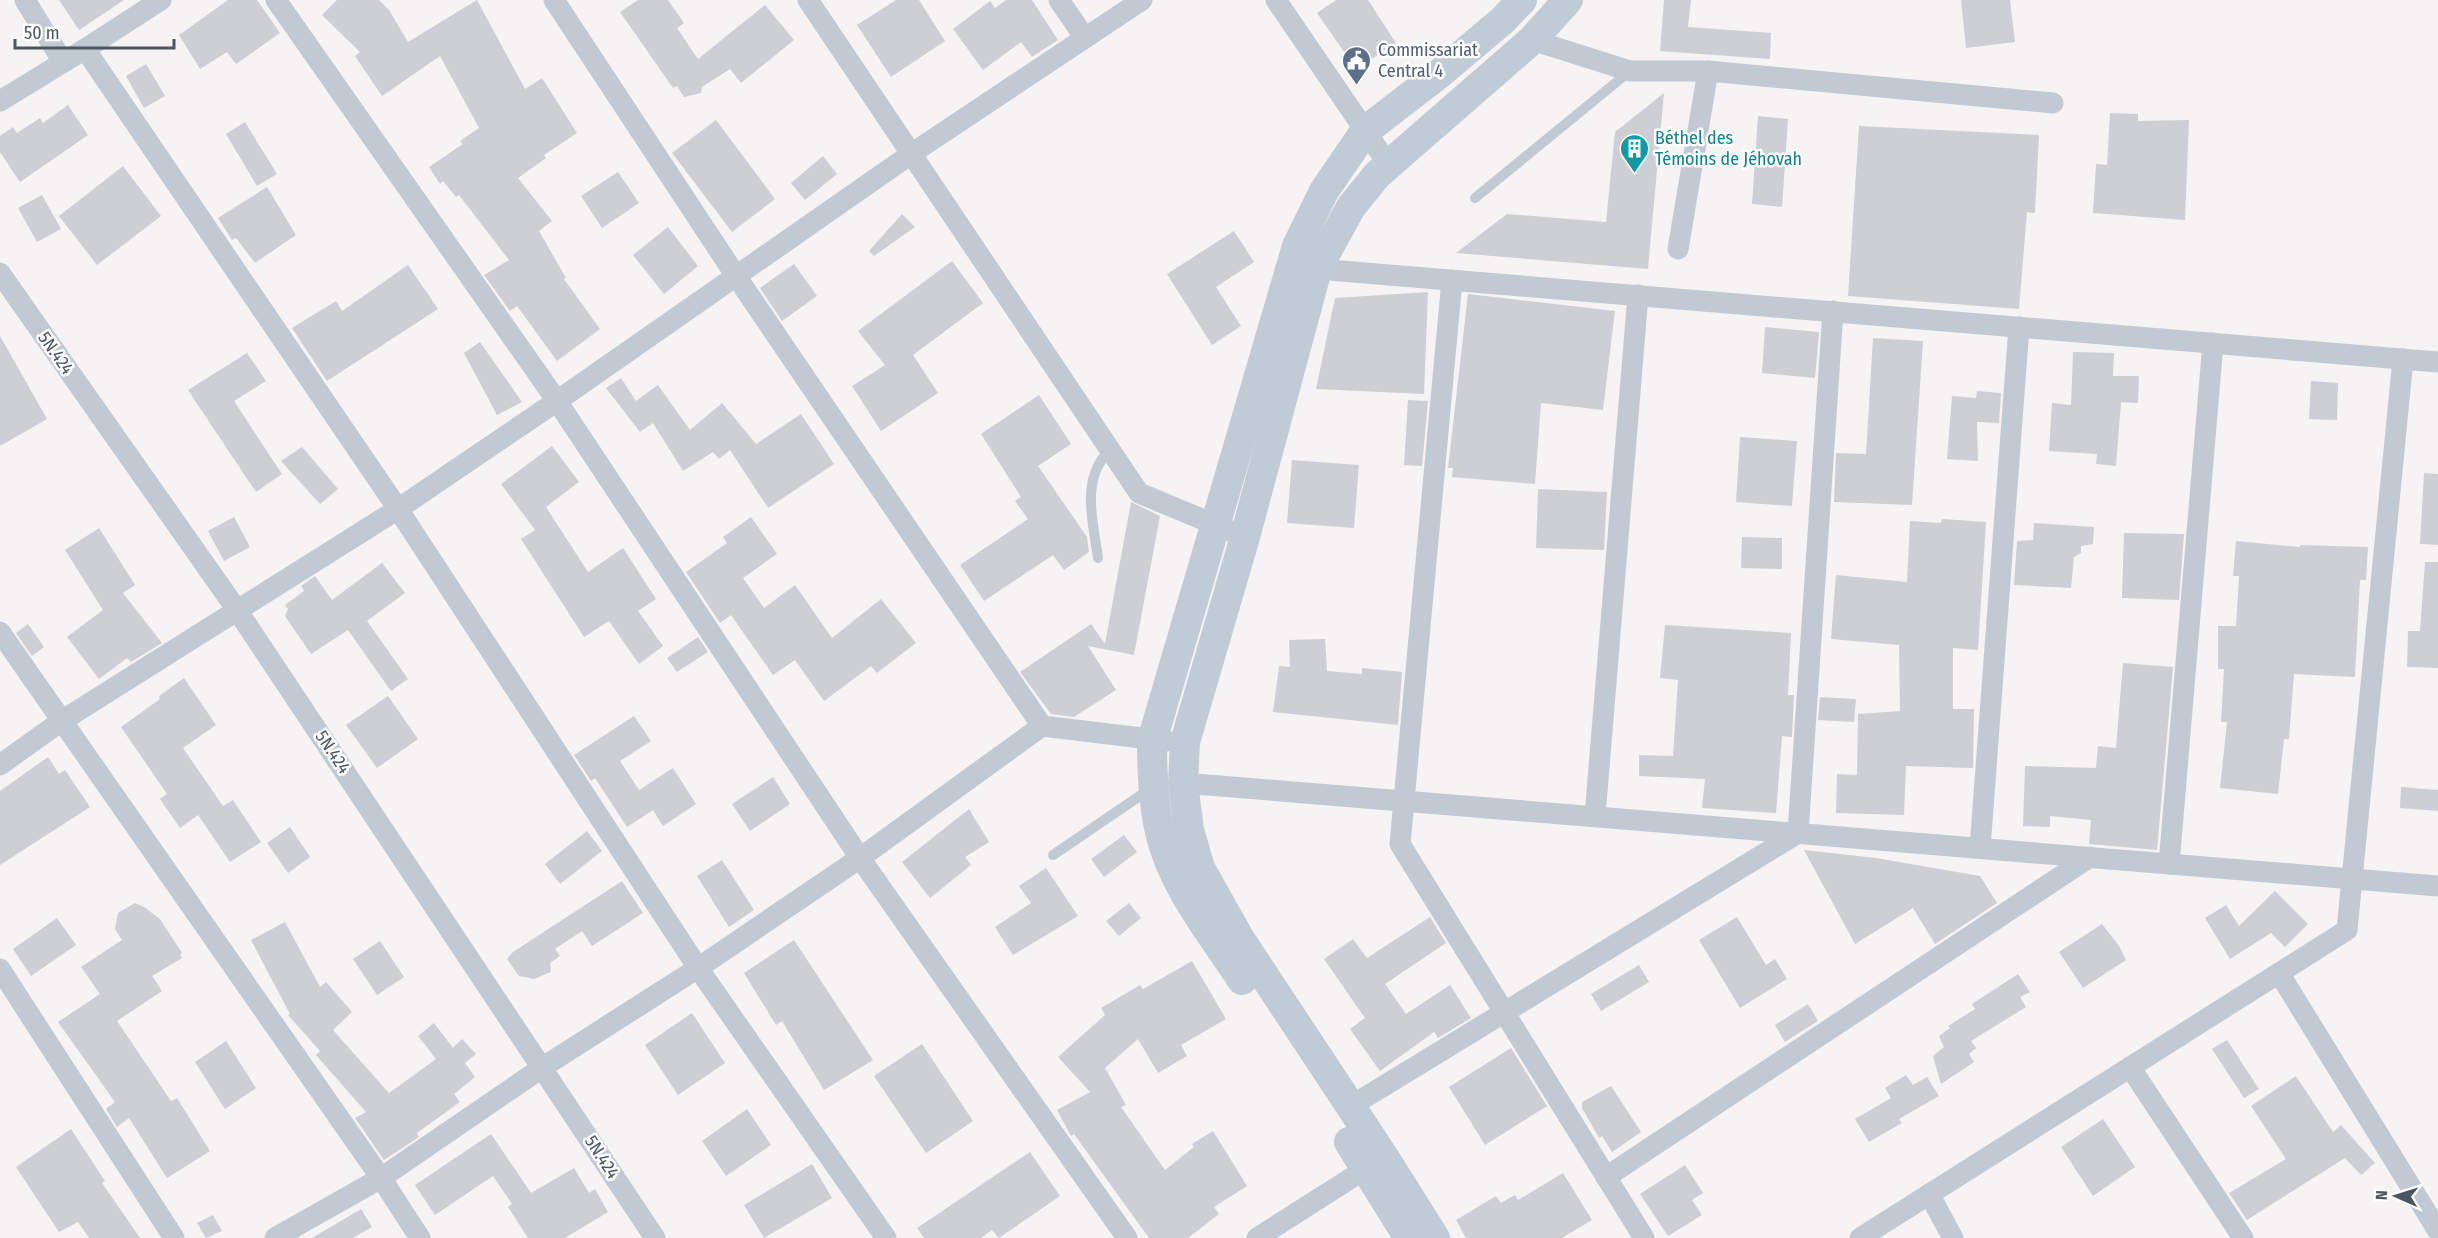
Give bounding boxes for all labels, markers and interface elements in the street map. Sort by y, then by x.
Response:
scale bar [15,12,174,50]
text: 50 m [24,22,60,44]
place label: Commissariat Central 4 [1378,39,1478,82]
public building icon: Commissariat Central 4 [1341,44,1373,86]
place label: Béthel des Témoins de Jéhovah [1655,127,1802,170]
building icon: Béthel des Témoins de Jéhovah [1618,132,1650,174]
street label: 5N.424 [33,327,79,379]
street label: 5N.424 [311,726,355,778]
street label: 5N.424 [580,1131,624,1183]
north arrow [2366,1166,2426,1226]
text: N [2372,1190,2391,1201]

